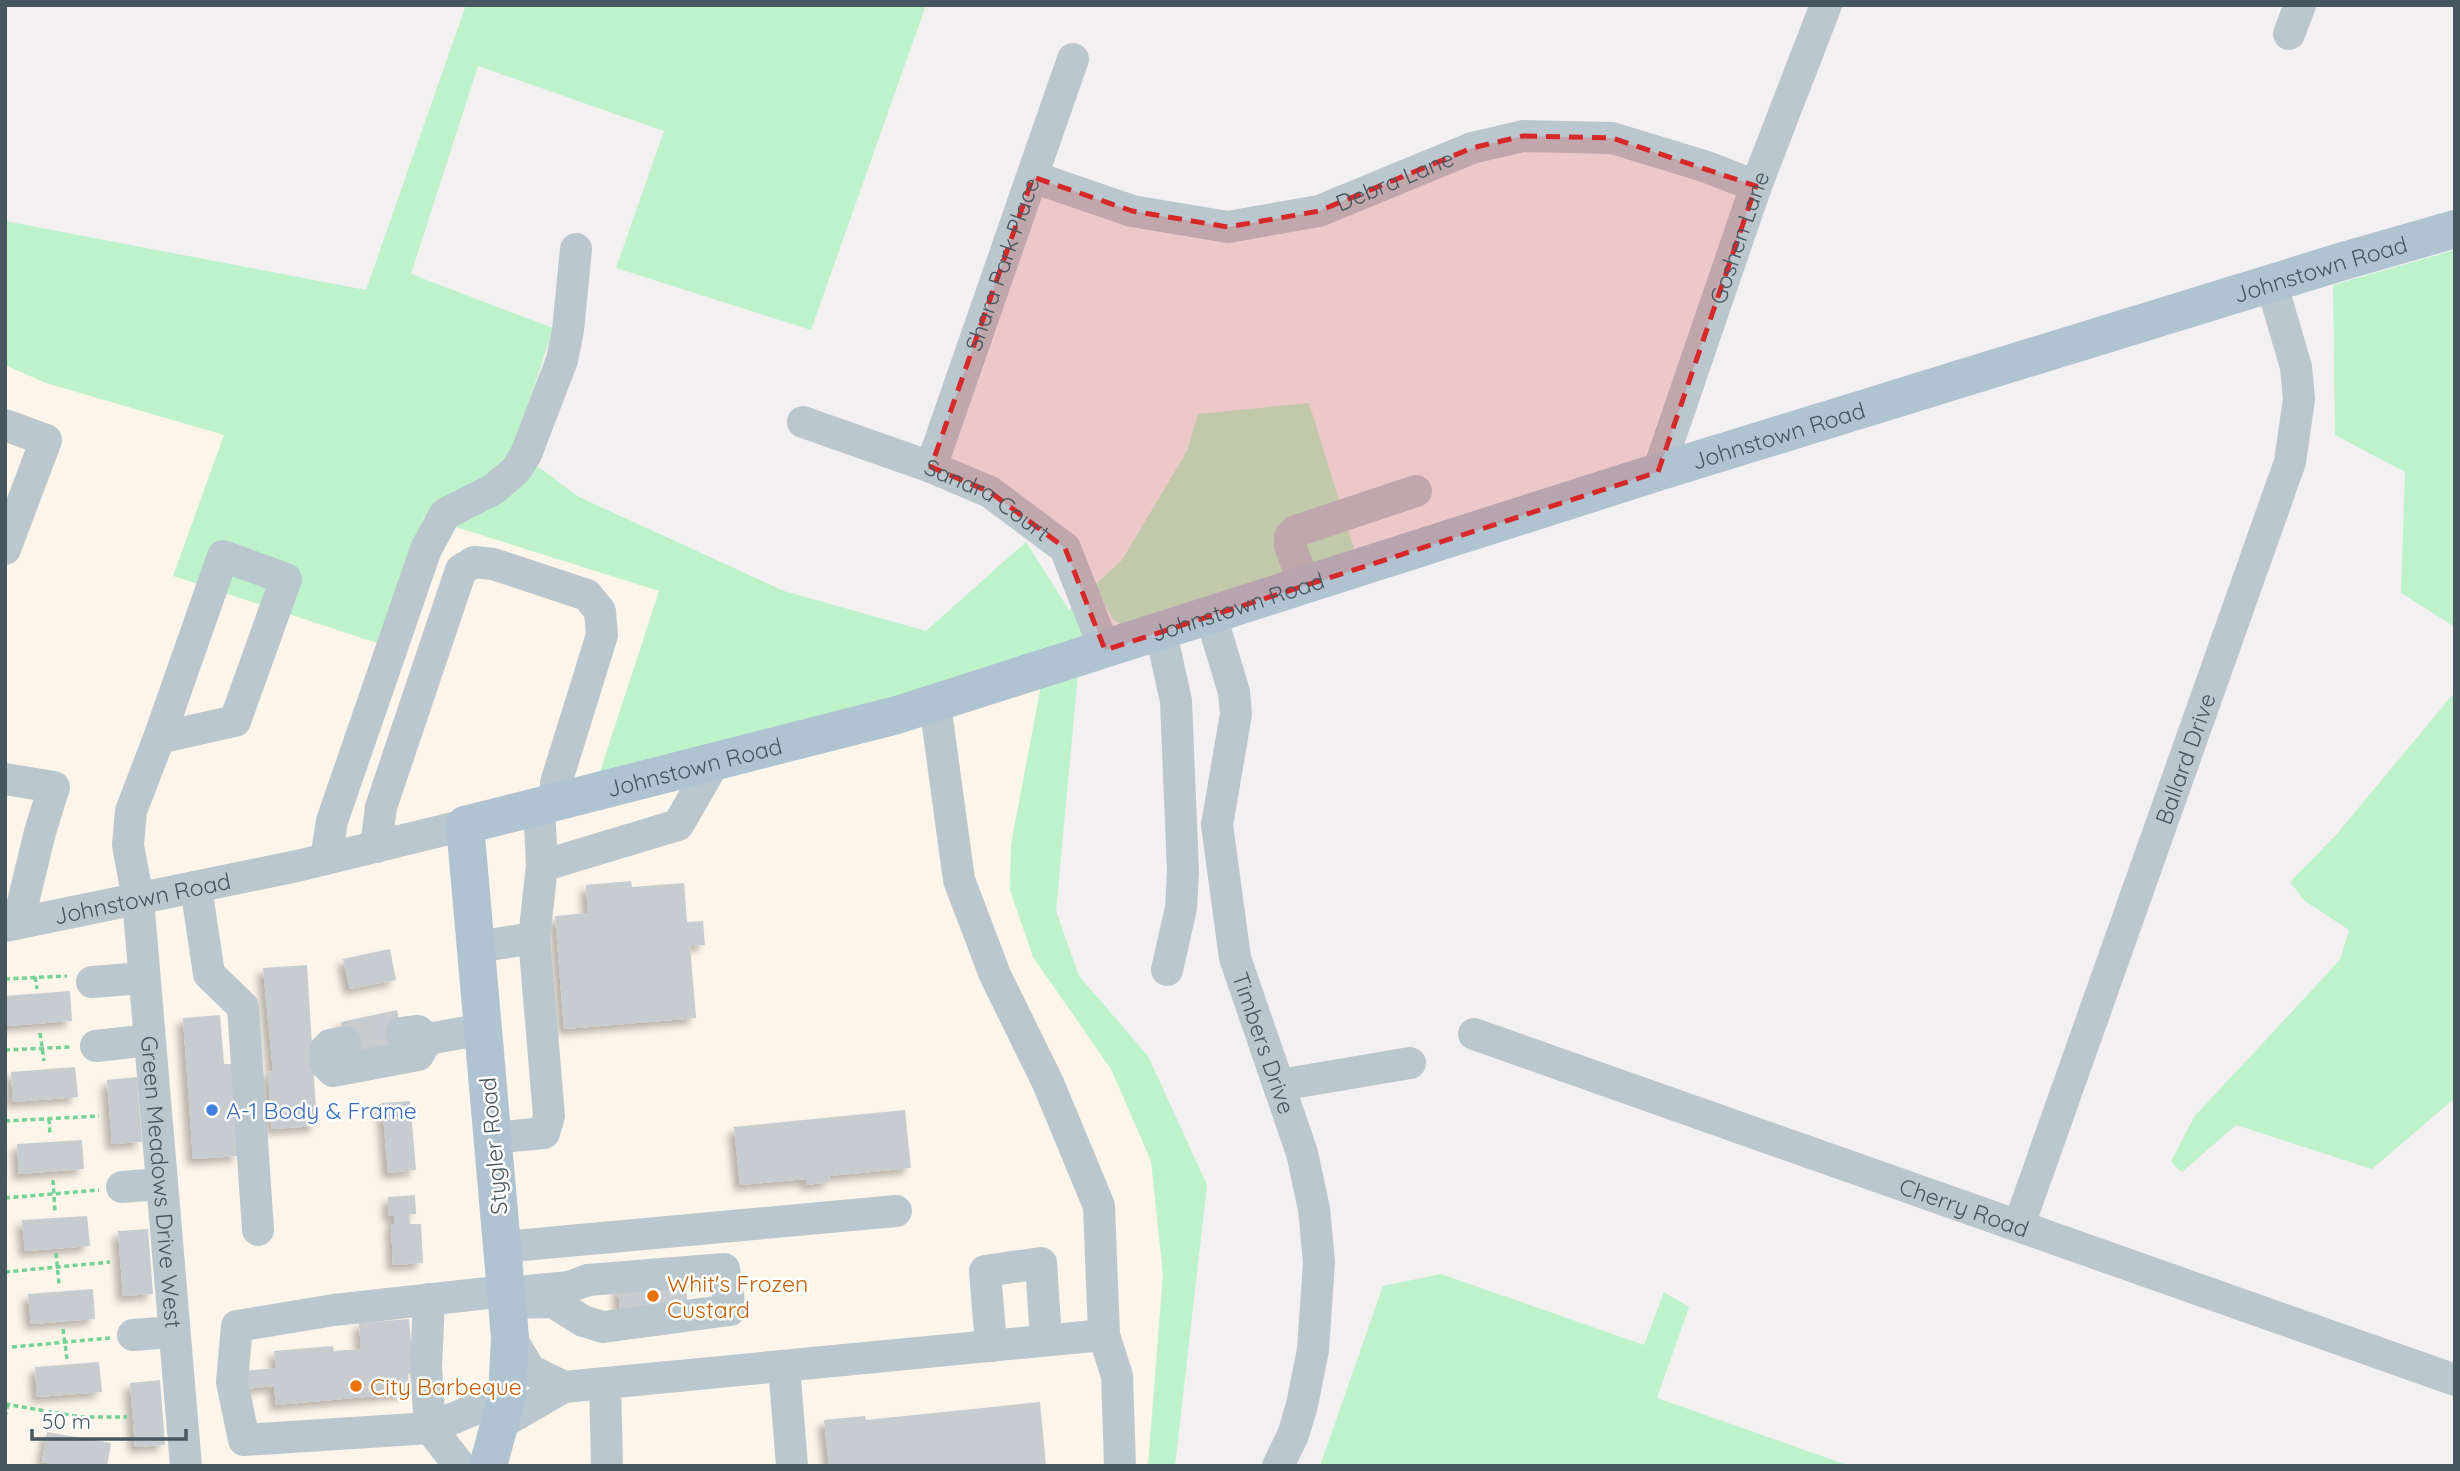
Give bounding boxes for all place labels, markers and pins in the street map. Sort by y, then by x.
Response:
place label: A-1 Body & Frame [226,1096,417,1125]
marker: A-1 Body & Frame [204,1102,220,1118]
place label: Whit's Frozen Custard [667,1269,808,1324]
marker: Whit's Frozen Custard [645,1288,661,1304]
place label: City Barbeque [370,1372,522,1401]
marker: City Barbeque [348,1378,364,1394]

